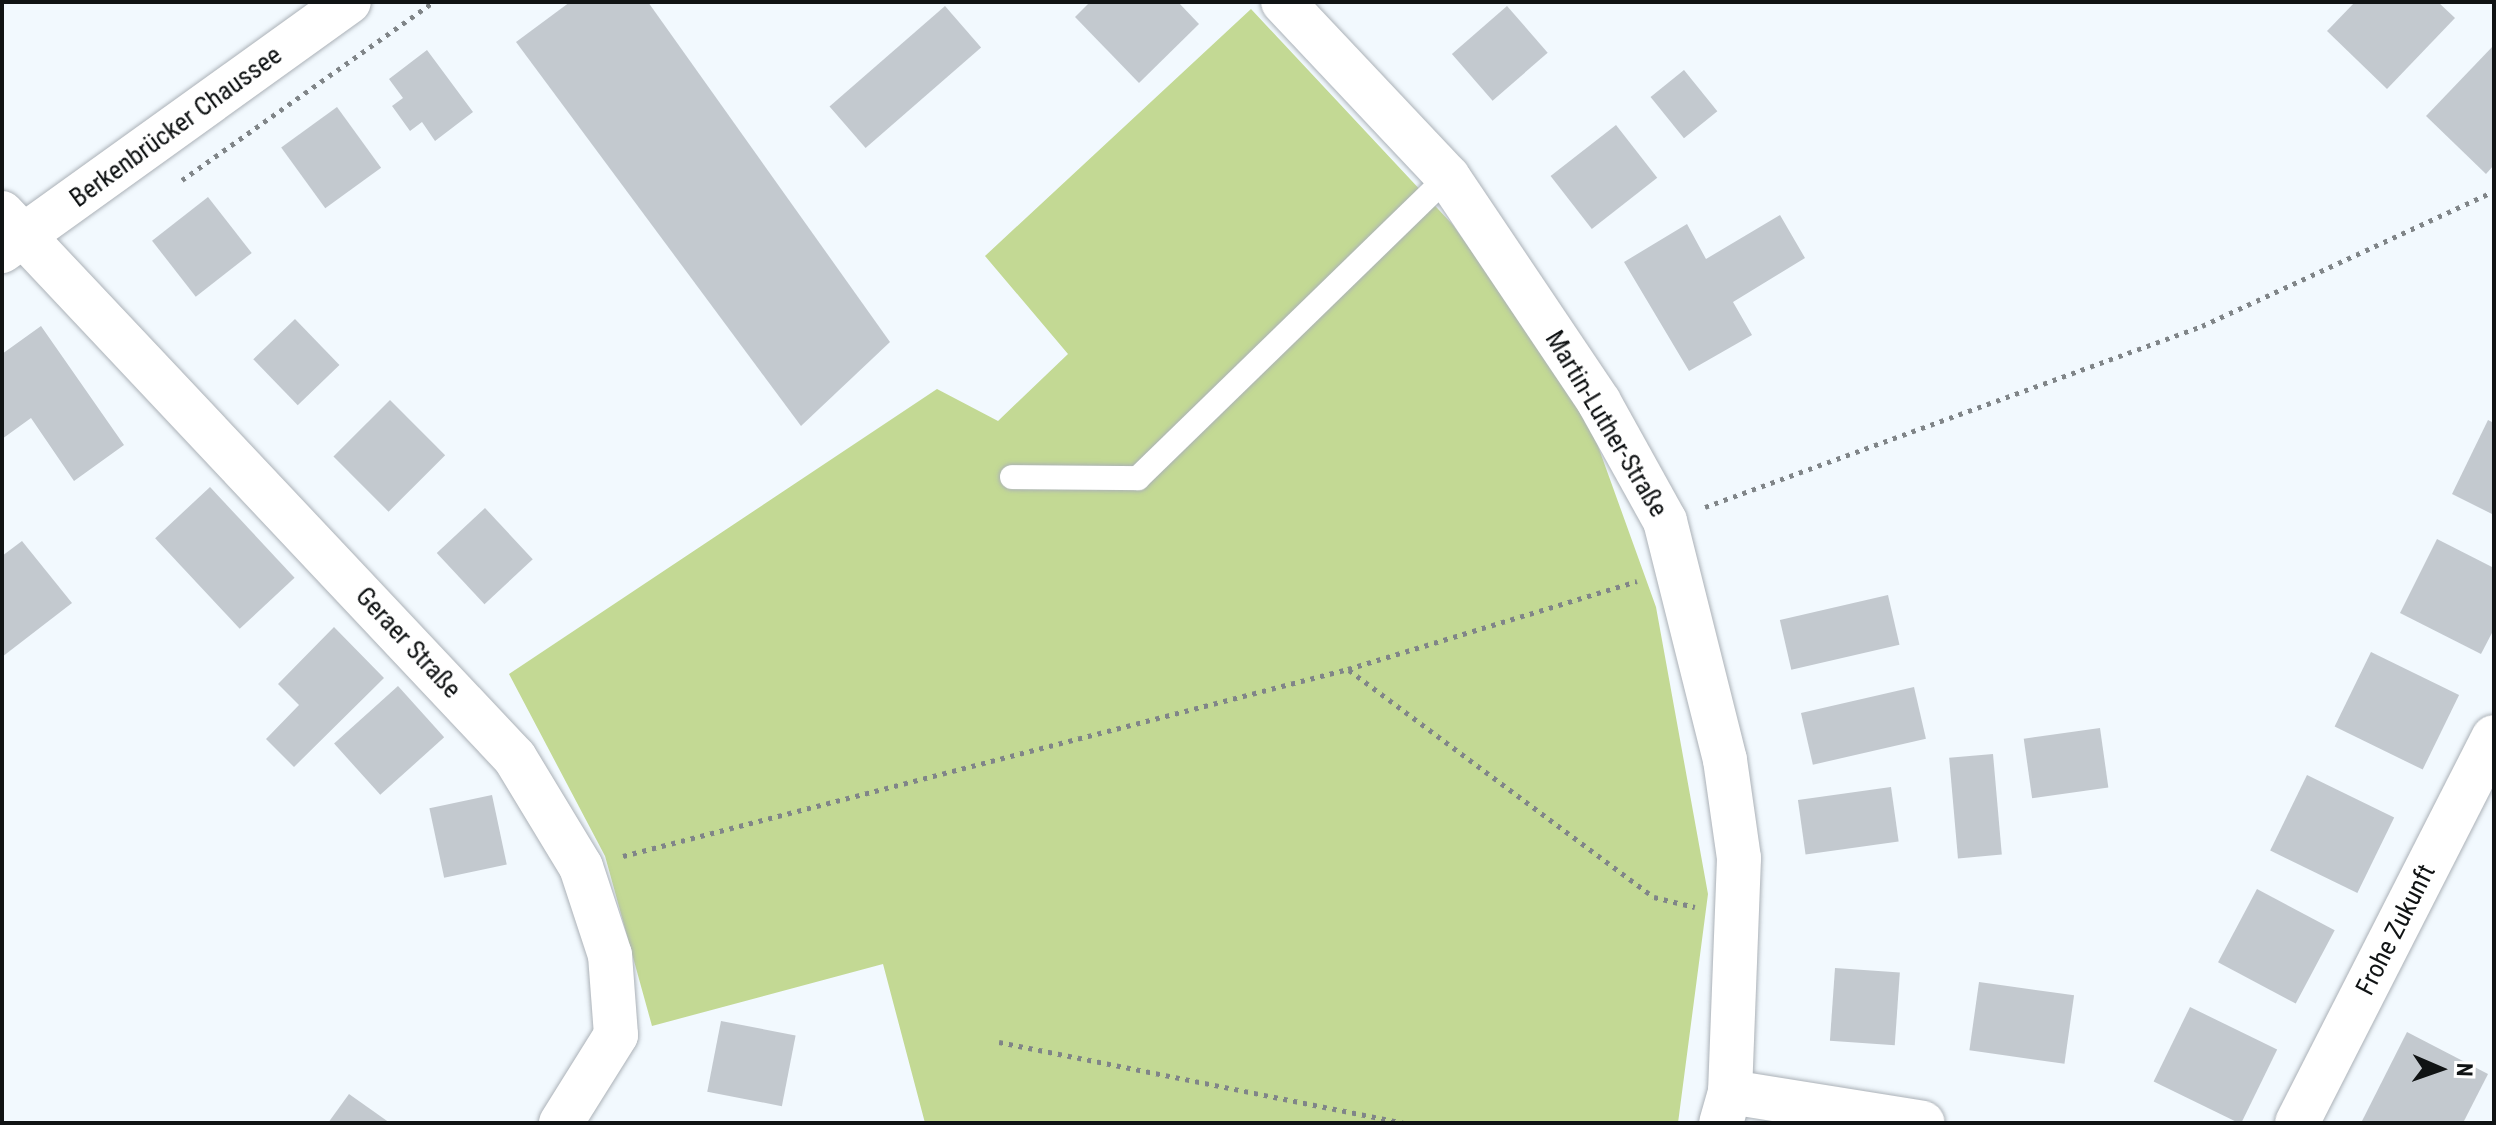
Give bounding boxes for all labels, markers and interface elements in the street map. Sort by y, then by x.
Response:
street label: Berkenbrücker Chaussee [64,40,288,214]
street label: Martin-Luther-Straße [1538,325,1674,523]
street label: Geraer Straße [349,581,467,705]
street label: Frohe Zukunft [2350,860,2442,1000]
north arrow [2400,1029,2480,1109]
text: N [2452,1063,2477,1077]

